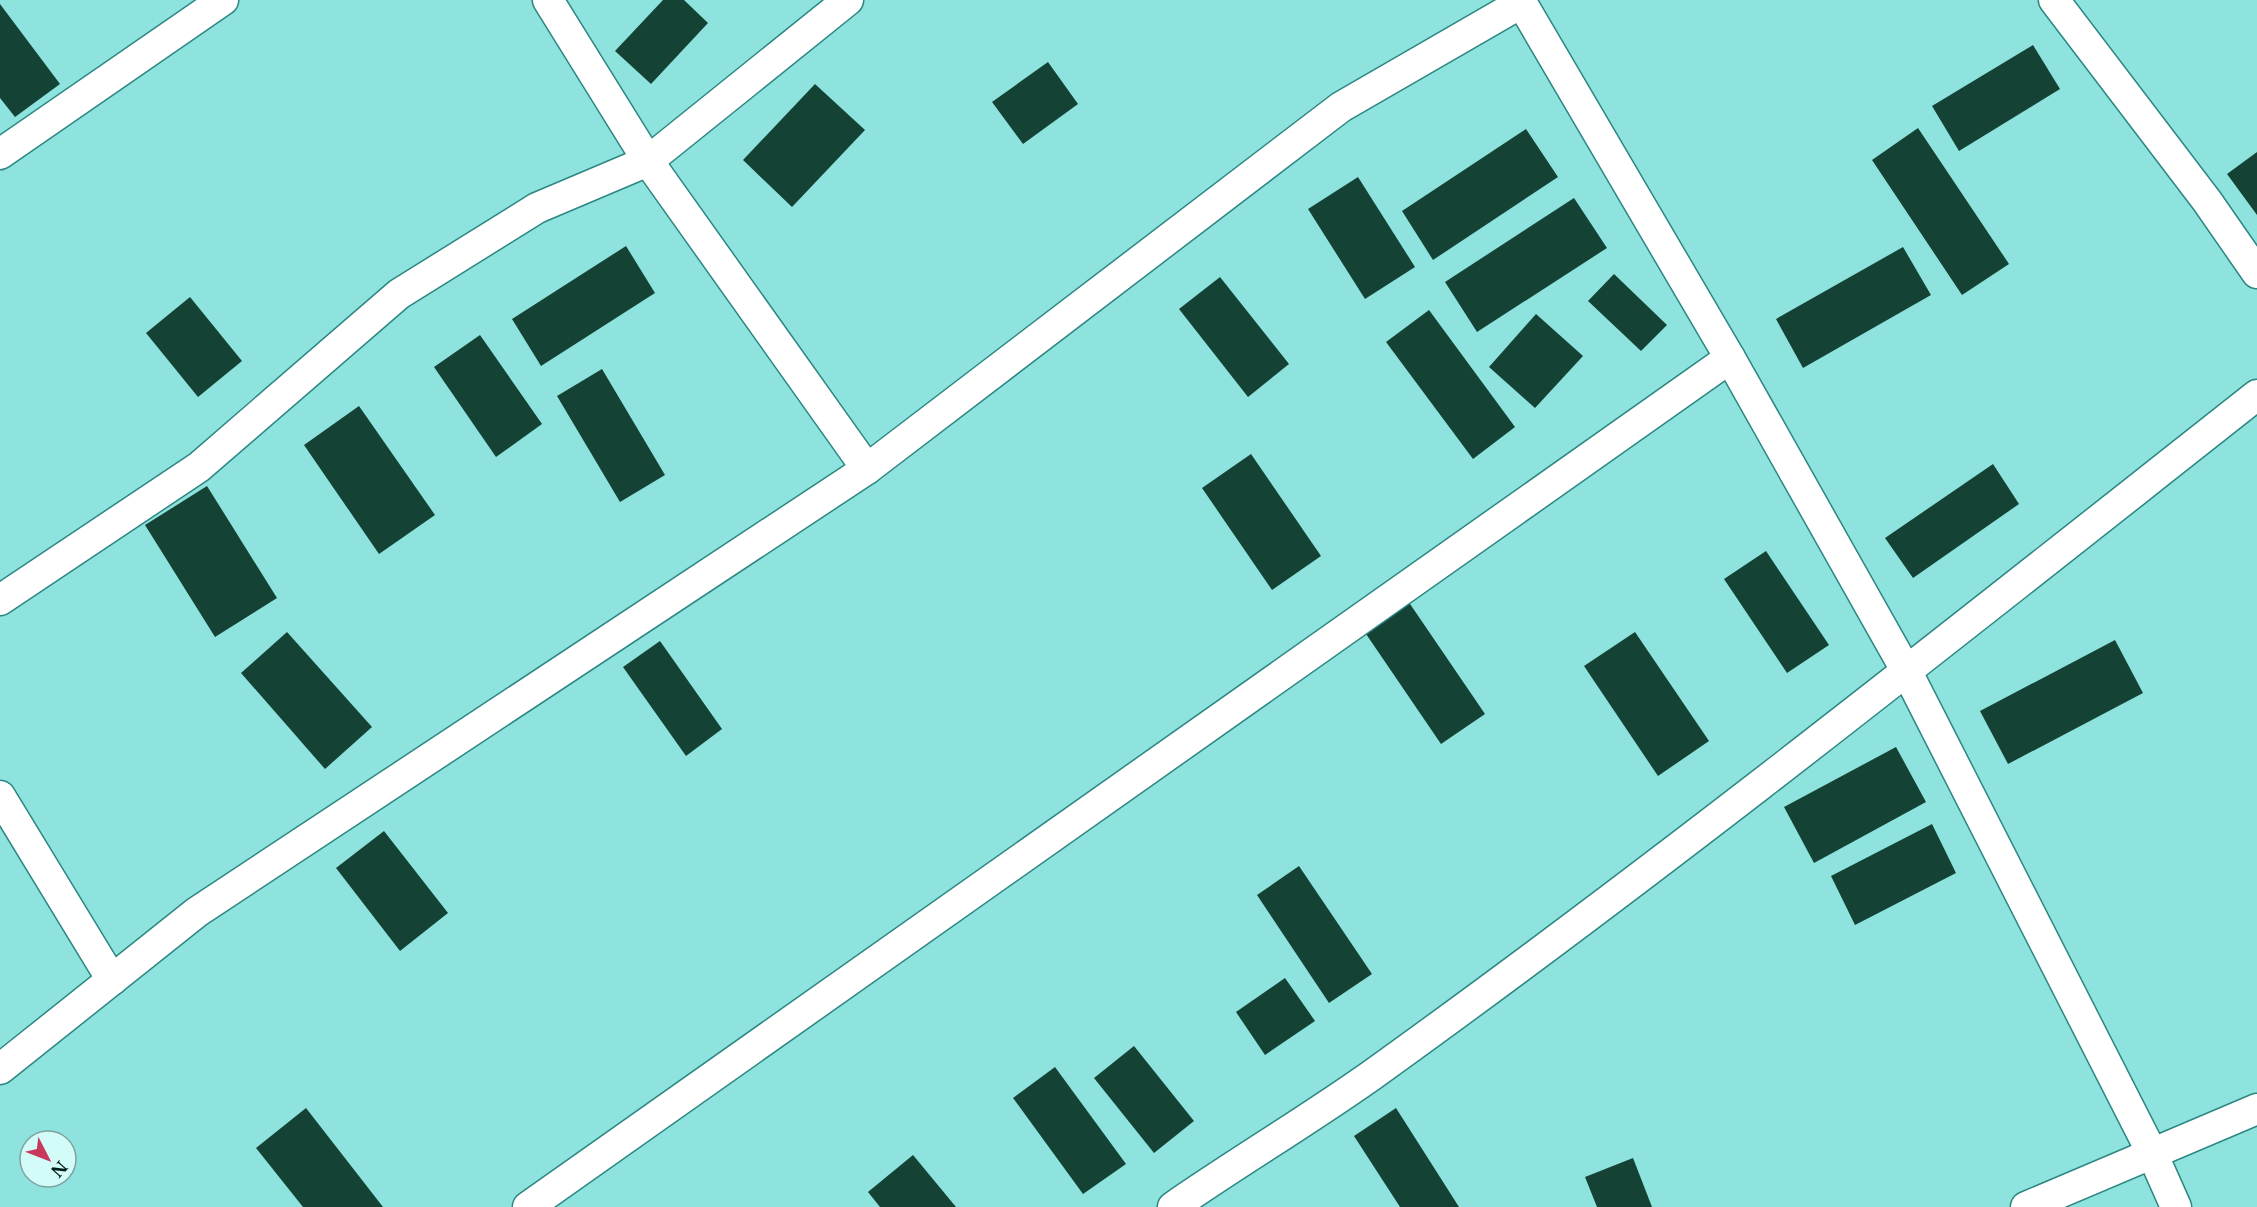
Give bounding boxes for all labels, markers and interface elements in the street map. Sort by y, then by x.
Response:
north arrow [18,1129,78,1189]
text: N [47,1157,72,1181]

